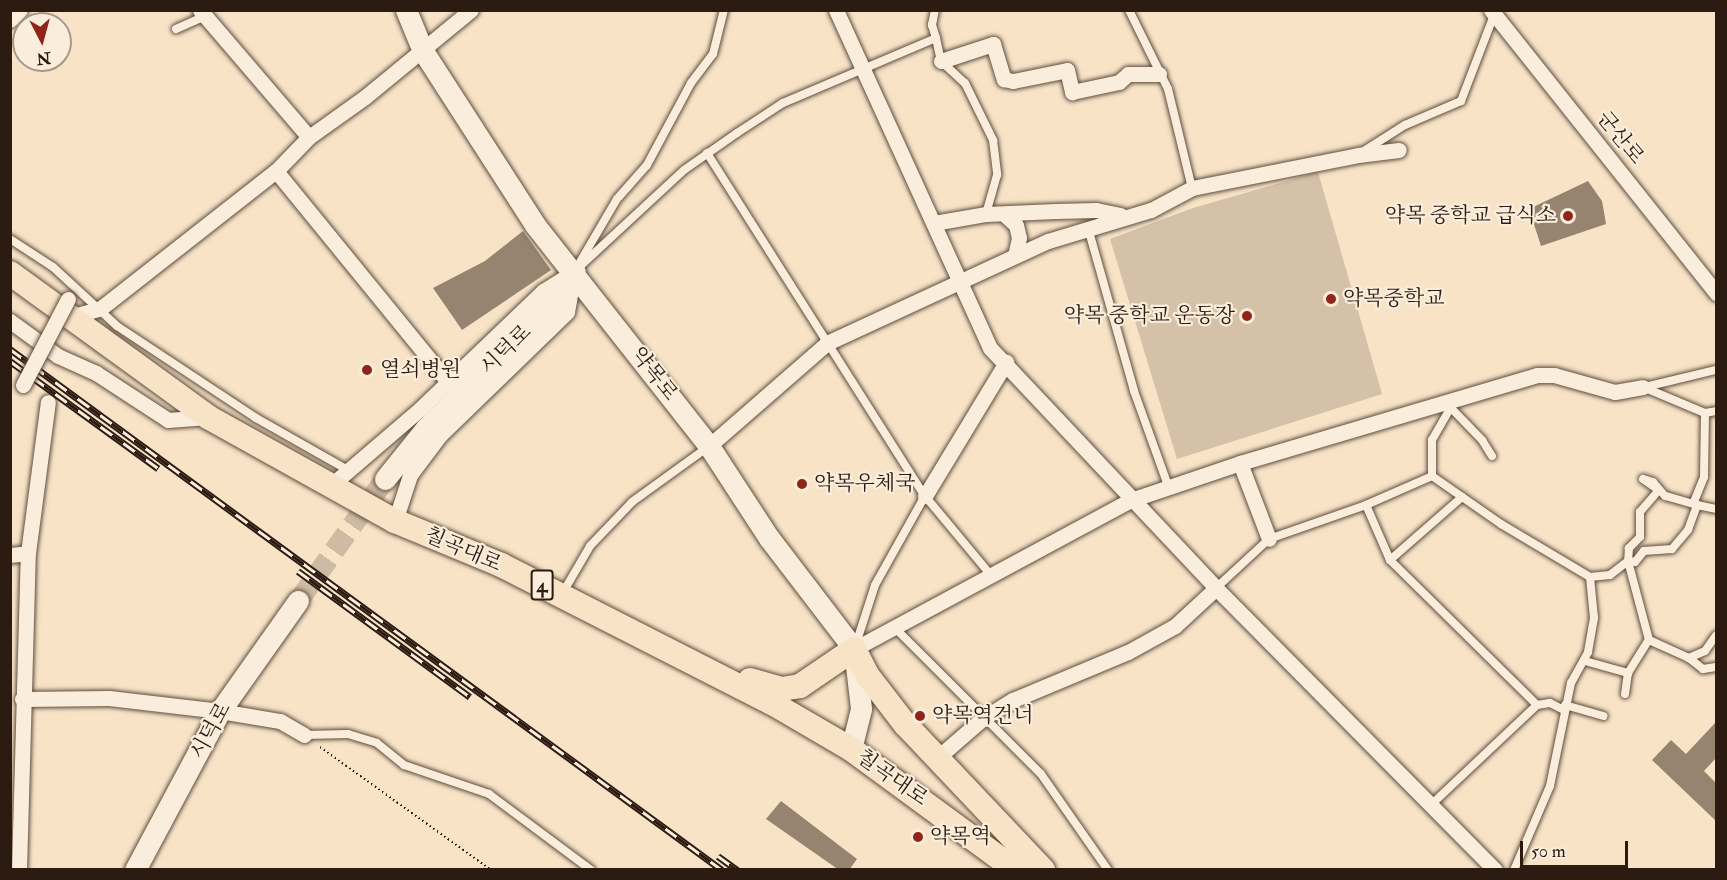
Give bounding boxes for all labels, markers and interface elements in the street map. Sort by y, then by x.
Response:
north arrow [12,12,72,72]
text: N [36,47,52,69]
street label: 군산로 [1591,106,1649,170]
place label: 약목 중학교 급식소 [1385,203,1556,229]
marker: 약목 중학교 급식소 [1561,209,1575,223]
place label: 약목중학교 [1343,286,1444,312]
marker: 약목중학교 [1324,292,1338,306]
place label: 약목 중학교 운동장 [1064,303,1235,329]
marker: 약목 중학교 운동장 [1240,309,1254,323]
street label: 시덕로 [475,320,537,380]
street label: 약목로 [625,342,683,406]
place label: 열쇠병원 [380,357,461,383]
marker: 열쇠병원 [358,361,376,379]
place label: 약목우체국 [814,471,915,497]
marker: 약목우체국 [795,477,809,491]
street label: 칠곡대로 [421,523,505,577]
road number: 4 [530,568,554,602]
street label: 시덕로 [185,698,237,764]
place label: 약목역건너 [932,703,1033,729]
marker: 약목역건너 [913,709,927,723]
street label: 칠곡대로 [852,744,932,812]
place label: 약목역 [930,824,991,850]
scale bar [1523,829,1631,867]
marker: 약목역 [911,830,925,844]
text: 50 m [1531,840,1566,863]

